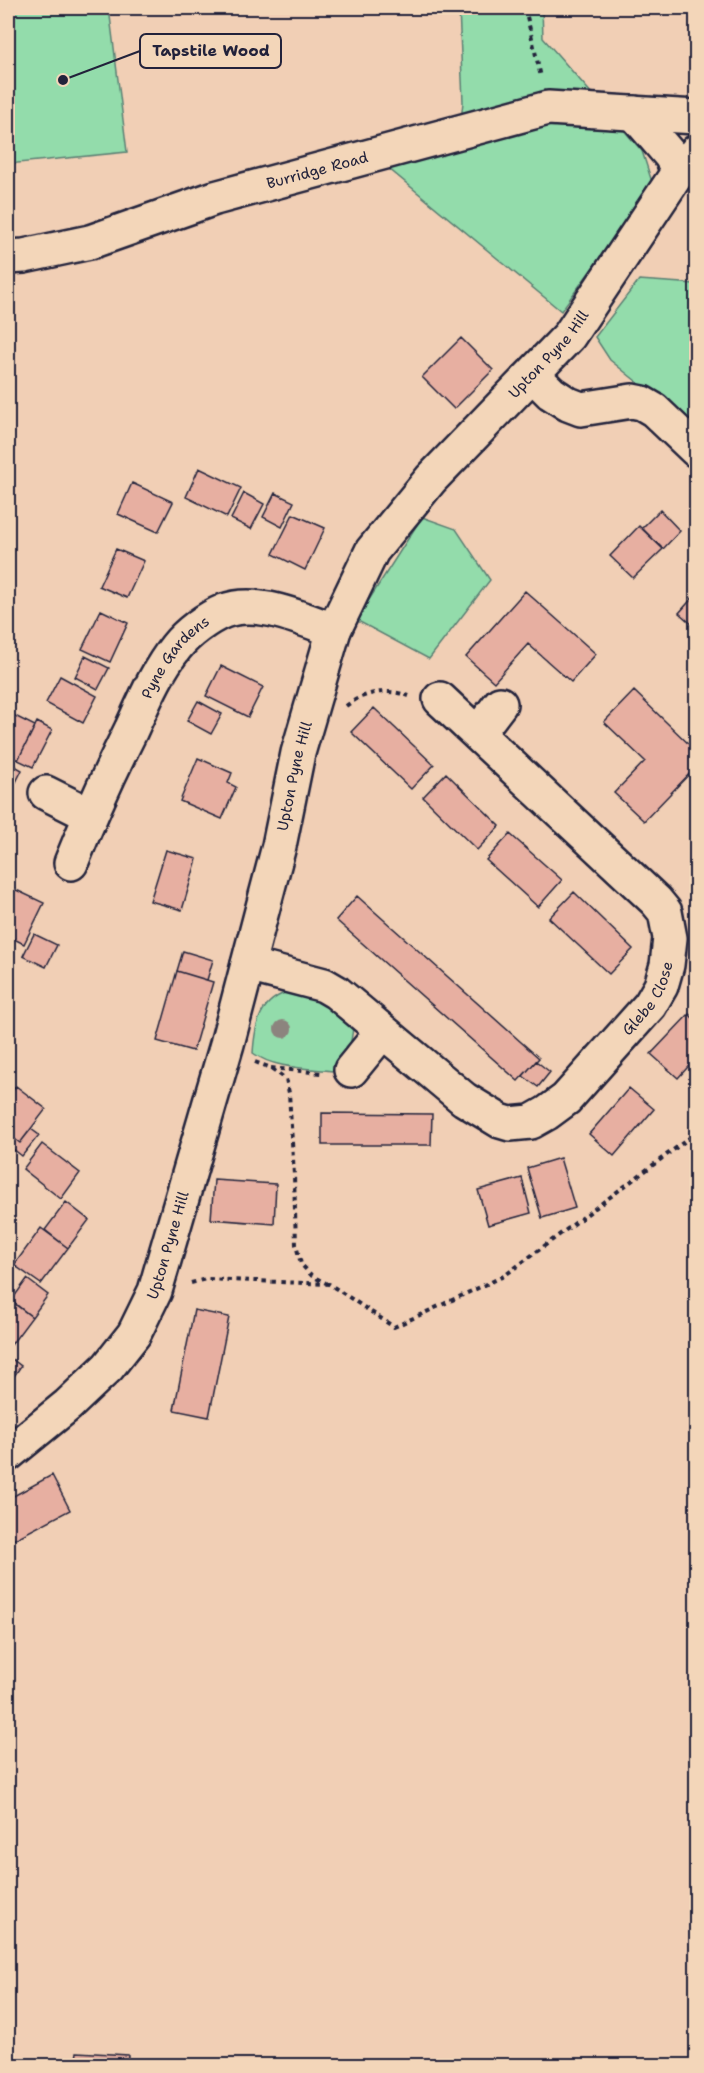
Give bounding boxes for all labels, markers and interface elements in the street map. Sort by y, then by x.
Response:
callout: Tapstile Wood [140,34,281,68]
text: Tapstile Wood [152,40,270,61]
street label: Burridge Road [264,147,371,194]
street label: Upton Pyne Hill [504,306,594,403]
street label: Pyne Gardens [137,611,213,702]
street label: Upton Pyne Hill [272,719,317,833]
street label: Glebe Close [618,959,678,1040]
street label: Upton Pyne Hill [142,1189,194,1303]

